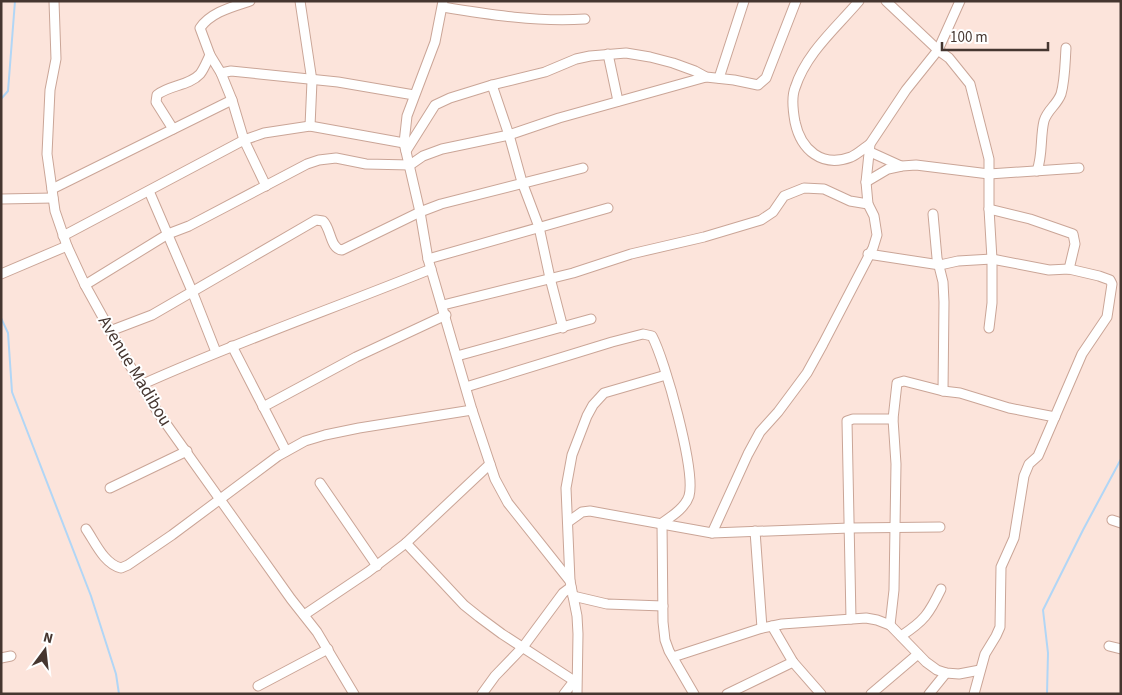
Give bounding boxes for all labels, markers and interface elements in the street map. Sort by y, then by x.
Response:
scale bar [942,20,1048,52]
text: 100 m [950,27,988,48]
street label: Avenue Madibou [92,311,178,431]
north arrow [20,625,70,675]
text: N [41,628,55,649]

